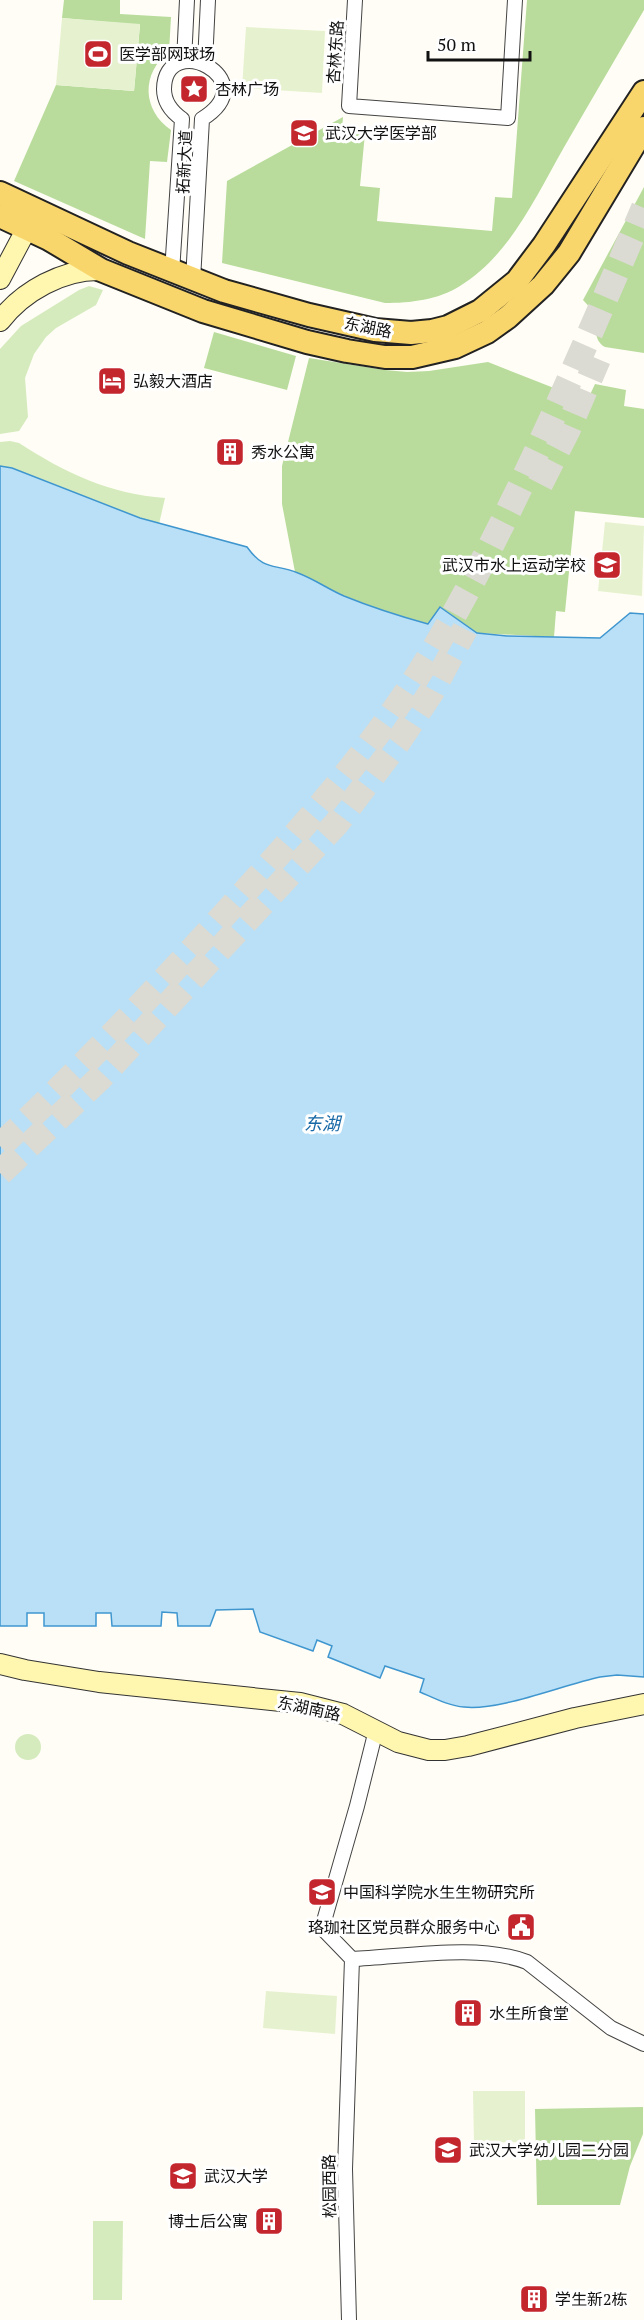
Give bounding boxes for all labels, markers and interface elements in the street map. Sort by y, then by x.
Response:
street label: 杏林东路 [322,19,348,85]
scale bar [428,24,530,62]
text: 50 m [437,32,477,56]
sports icon: 医学部网球场 [82,38,114,70]
place label: 医学部网球场 [119,43,215,65]
place icon: 杏林广场 [178,73,210,105]
place label: 杏林广场 [215,78,279,100]
school or university icon: 武汉大学医学部 [288,117,320,149]
place label: 武汉大学医学部 [325,122,437,144]
street label: 拓新大道 [171,129,197,195]
street label: 东湖路 [342,312,394,342]
hotel icon: 弘毅大酒店 [96,365,128,397]
place label: 弘毅大酒店 [133,370,213,392]
building icon: 秀水公寓 [214,436,246,468]
place label: 秀水公寓 [251,441,315,463]
school or university icon: 武汉市水上运动学校 [591,549,623,581]
place label: 武汉市水上运动学校 [442,554,586,576]
water label: 东湖 [304,1111,343,1135]
street label: 东湖南路 [275,1691,343,1725]
school or university icon: 中国科学院水生生物研究所 [306,1876,338,1908]
place label: 中国科学院水生生物研究所 [343,1881,535,1903]
public building icon: 珞珈社区党员群众服务中心 [505,1911,537,1943]
place label: 珞珈社区党员群众服务中心 [308,1916,500,1938]
building icon: 水生所食堂 [452,1997,484,2029]
place label: 水生所食堂 [489,2002,569,2024]
school or university icon: 武汉大学幼儿园二分园 [432,2134,464,2166]
place label: 武汉大学幼儿园二分园 [469,2139,629,2161]
street label: 松园西路 [317,2154,341,2218]
school or university icon: 武汉大学 [167,2160,199,2192]
place label: 武汉大学 [204,2165,268,2187]
building icon: 博士后公寓 [253,2205,285,2237]
place label: 博士后公寓 [168,2210,248,2232]
building icon: 学生新2栋 [518,2283,550,2315]
place label: 学生新2栋 [555,2288,628,2310]

